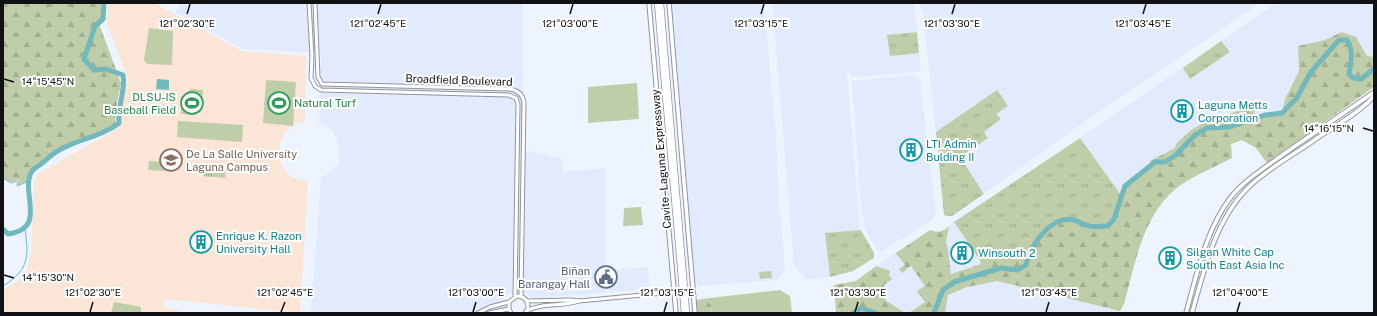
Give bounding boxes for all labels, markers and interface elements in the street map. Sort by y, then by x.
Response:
text: 121°02'30"E [159,17,215,29]
text: 121°02'45"E [350,17,406,29]
text: 121°03'00"E [542,17,598,29]
text: 121°03'15"E [734,17,788,29]
text: 121°03'30"E [924,17,980,29]
text: 121°03'45"E [1115,17,1171,29]
street label: Broadfield Boulevard [405,72,513,88]
text: 14°15'45"N [22,75,74,87]
street label: Cavite–Laguna Expressway [649,89,673,229]
sports icon: DLSU-IS Baseball Field [179,90,205,116]
sports icon: Natural Turf [266,90,292,116]
place label: DLSU-IS Baseball Field [104,91,176,116]
place label: Natural Turf [294,97,357,109]
building icon: Laguna Metts Corporation [1169,98,1195,124]
place label: Laguna Metts Corporation [1198,99,1268,124]
text: 14°16'15"N [1304,122,1354,134]
building icon: LTI Admin Bulding II [898,137,924,163]
place label: LTI Admin Bulding II [926,138,977,163]
school or university icon: De La Salle University Laguna Campus [158,147,184,173]
place label: De La Salle University Laguna Campus [186,148,297,173]
building icon: Enrique K. Razon University Hall [188,229,214,255]
place label: Enrique K. Razon University Hall [216,230,302,255]
building icon: Winsouth 2 [949,240,975,266]
building icon: Silgan White Cap South East Asia Inc [1157,245,1183,271]
place label: Silgan White Cap South East Asia Inc [1186,246,1285,271]
place label: Winsouth 2 [978,247,1036,259]
public building icon: Biñan Barangay Hall [593,264,619,290]
place label: Biñan Barangay Hall [518,265,590,290]
text: 14°15'30"N [22,271,74,283]
text: 121°02'30"E [65,286,121,298]
text: 121°02'45"E [257,286,313,298]
text: 121°03'00"E [448,286,504,298]
text: 121°03'15"E [640,286,694,298]
text: 121°03'30"E [830,286,886,298]
text: 121°03'45"E [1021,286,1077,298]
text: 121°04'00"E [1212,286,1268,298]

